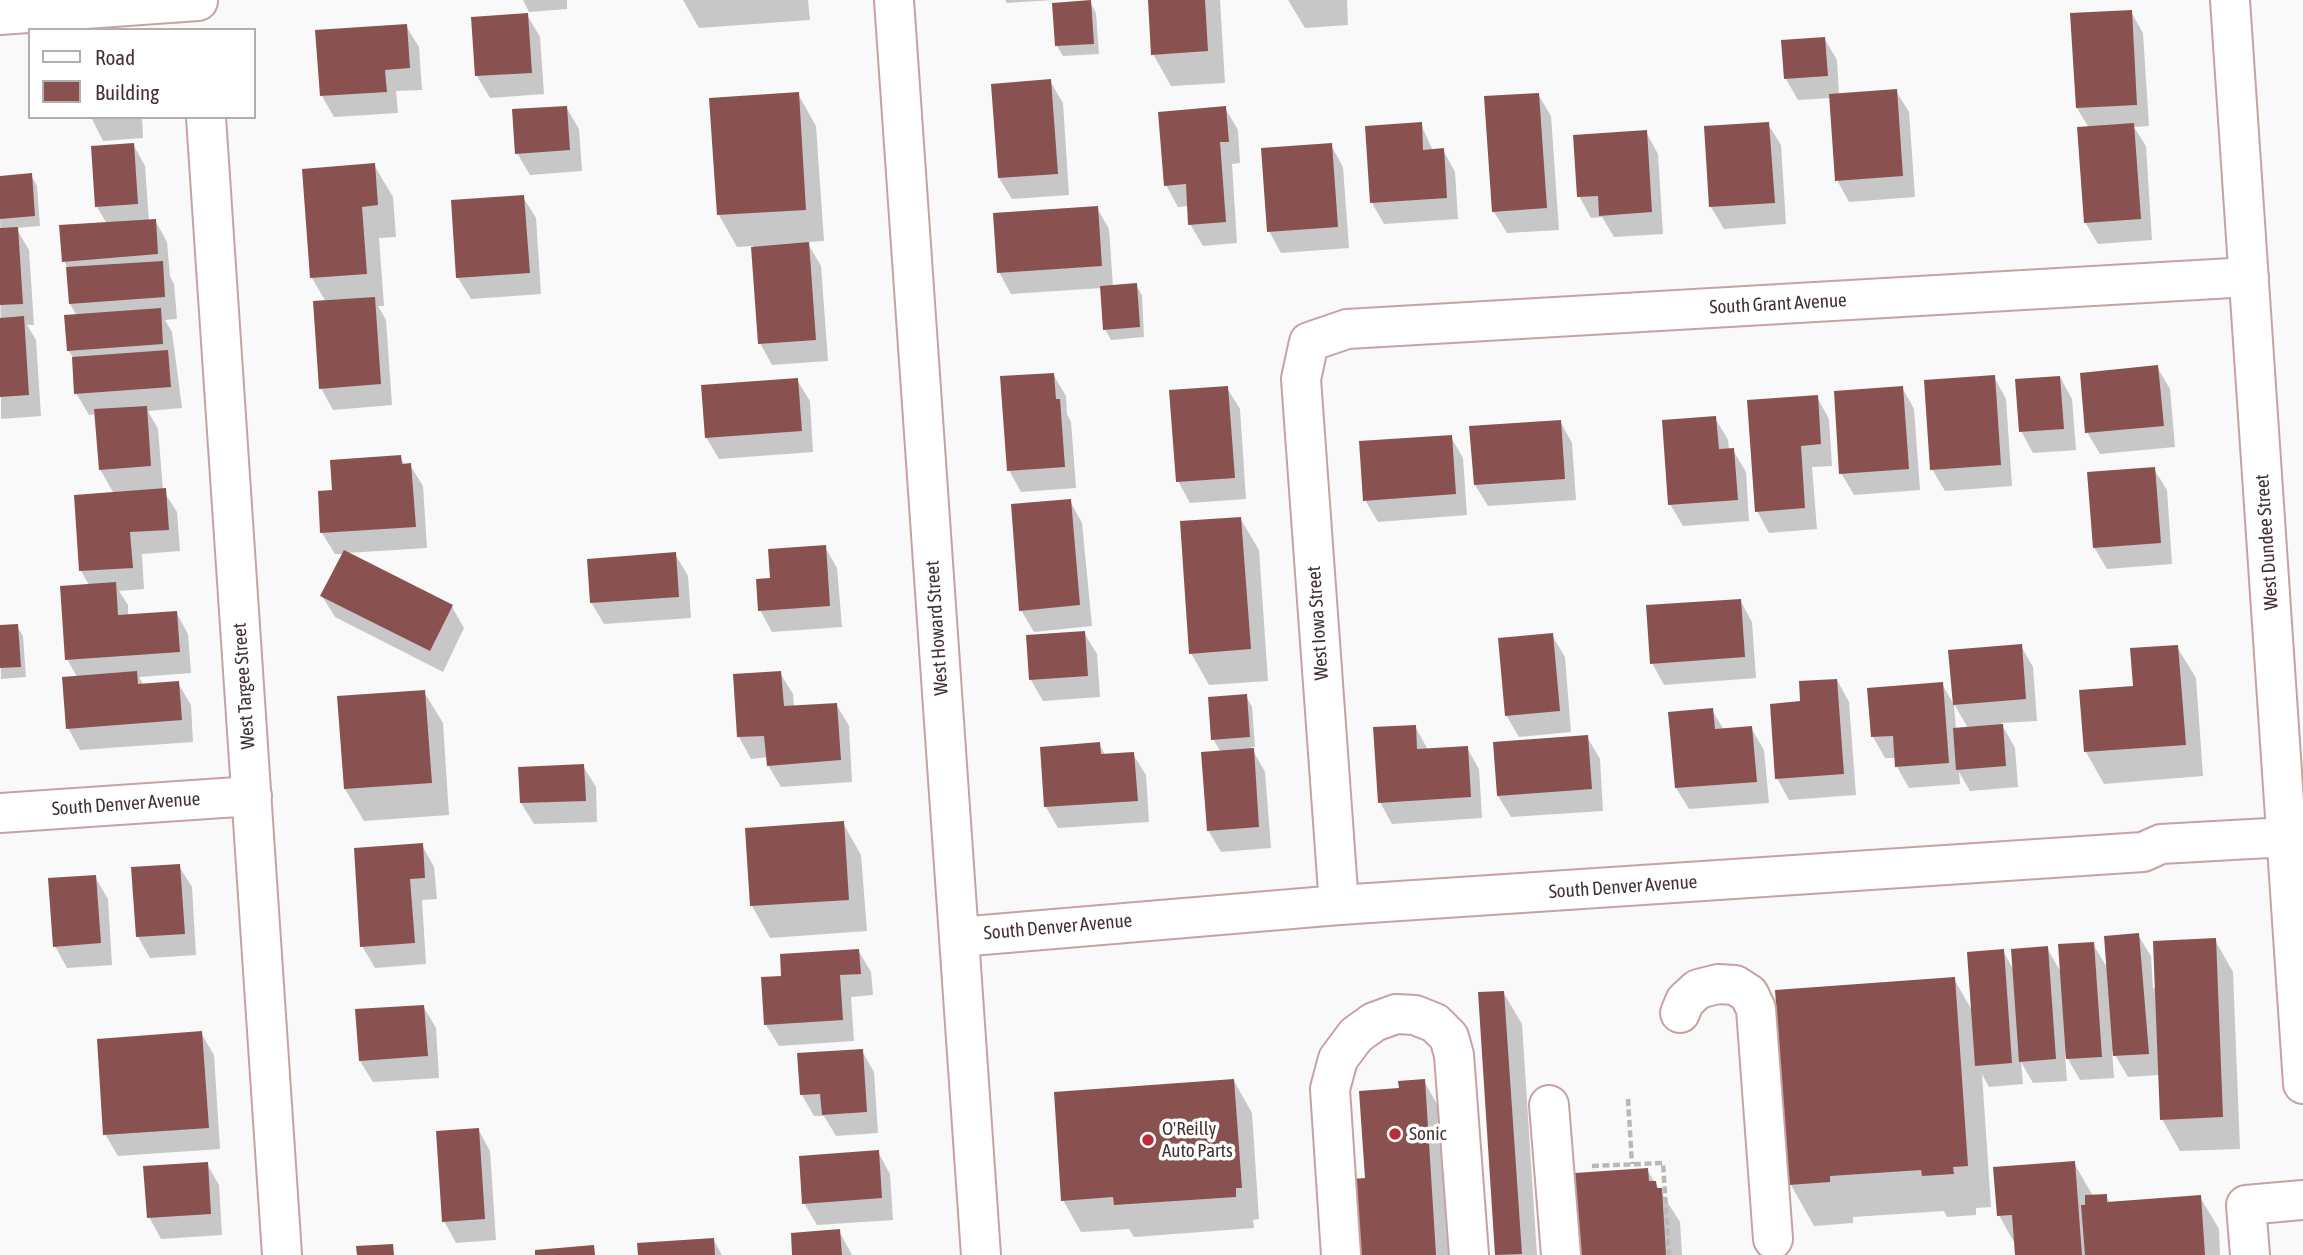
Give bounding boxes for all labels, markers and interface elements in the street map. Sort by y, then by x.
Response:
legend [28,28,256,119]
text: Road [95,45,135,69]
text: Building [95,80,159,104]
street label: South Grant Avenue [1709,289,1847,319]
street label: West Dundee Street [2251,473,2283,611]
street label: West Howard Street [921,560,953,696]
street label: West Iowa Street [1303,565,1333,681]
street label: West Targee Street [228,622,260,750]
street label: South Denver Avenue [51,787,201,821]
street label: South Denver Avenue [1548,870,1698,904]
street label: South Denver Avenue [983,909,1133,945]
place label: O'Reilly Auto Parts [1162,1118,1233,1162]
place label: Sonic [1409,1123,1447,1145]
marker: Sonic [1387,1126,1403,1142]
marker: O'Reilly Auto Parts [1140,1132,1156,1148]

